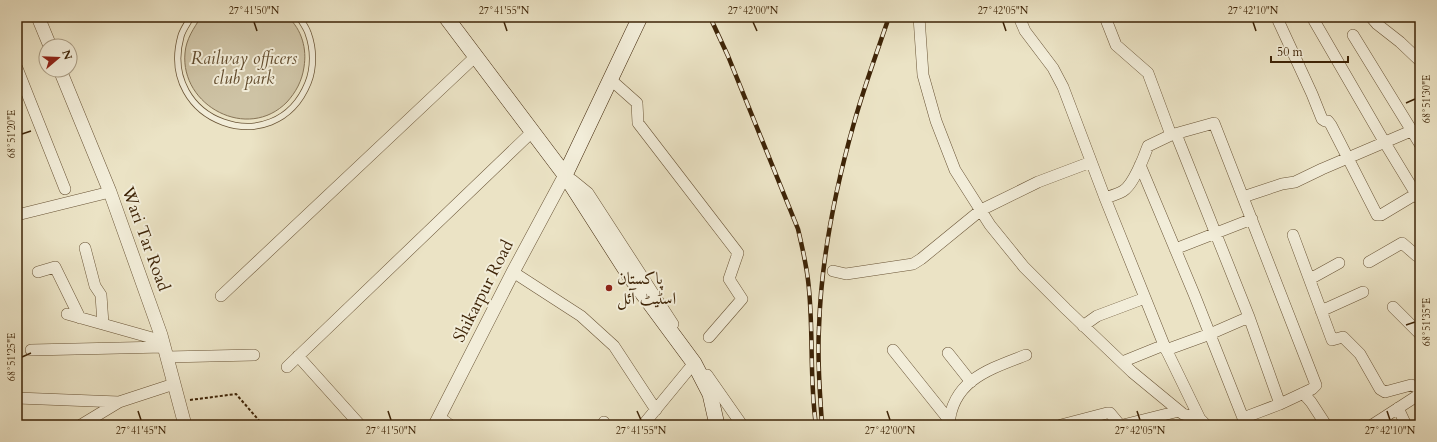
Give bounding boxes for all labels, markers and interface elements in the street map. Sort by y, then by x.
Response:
text: 27°41'50"N [229,4,280,18]
text: 27°41'55"N [479,4,530,18]
text: 27°42'00"N [728,4,779,18]
text: 27°42'05"N [978,4,1029,18]
text: 27°42'10"N [1228,4,1279,18]
north arrow [38,38,78,78]
scale bar [1271,38,1348,64]
text: 50 m [1277,44,1304,60]
park label: Railway officers club park [191,47,297,90]
text: N [58,48,76,62]
text: 68°51'30"E [1420,75,1434,123]
text: 68°51'20"E [5,110,19,158]
street label: Wari Tar Road [116,183,176,294]
street label: Shikarpur Road [447,236,519,346]
place label: پاکستان اسٹیٹ آئل [617,267,676,310]
marker: پاکستان اسٹیٹ آئل [604,283,614,293]
text: 68°51'35"E [1420,298,1434,346]
text: 68°51'25"E [5,333,19,381]
text: 27°41'45"N [116,424,167,438]
text: 27°41'50"N [366,424,417,438]
text: 27°41'55"N [616,424,667,438]
text: 27°42'00"N [865,424,916,438]
text: 27°42'05"N [1115,424,1166,438]
text: 27°42'10"N [1365,424,1416,438]

